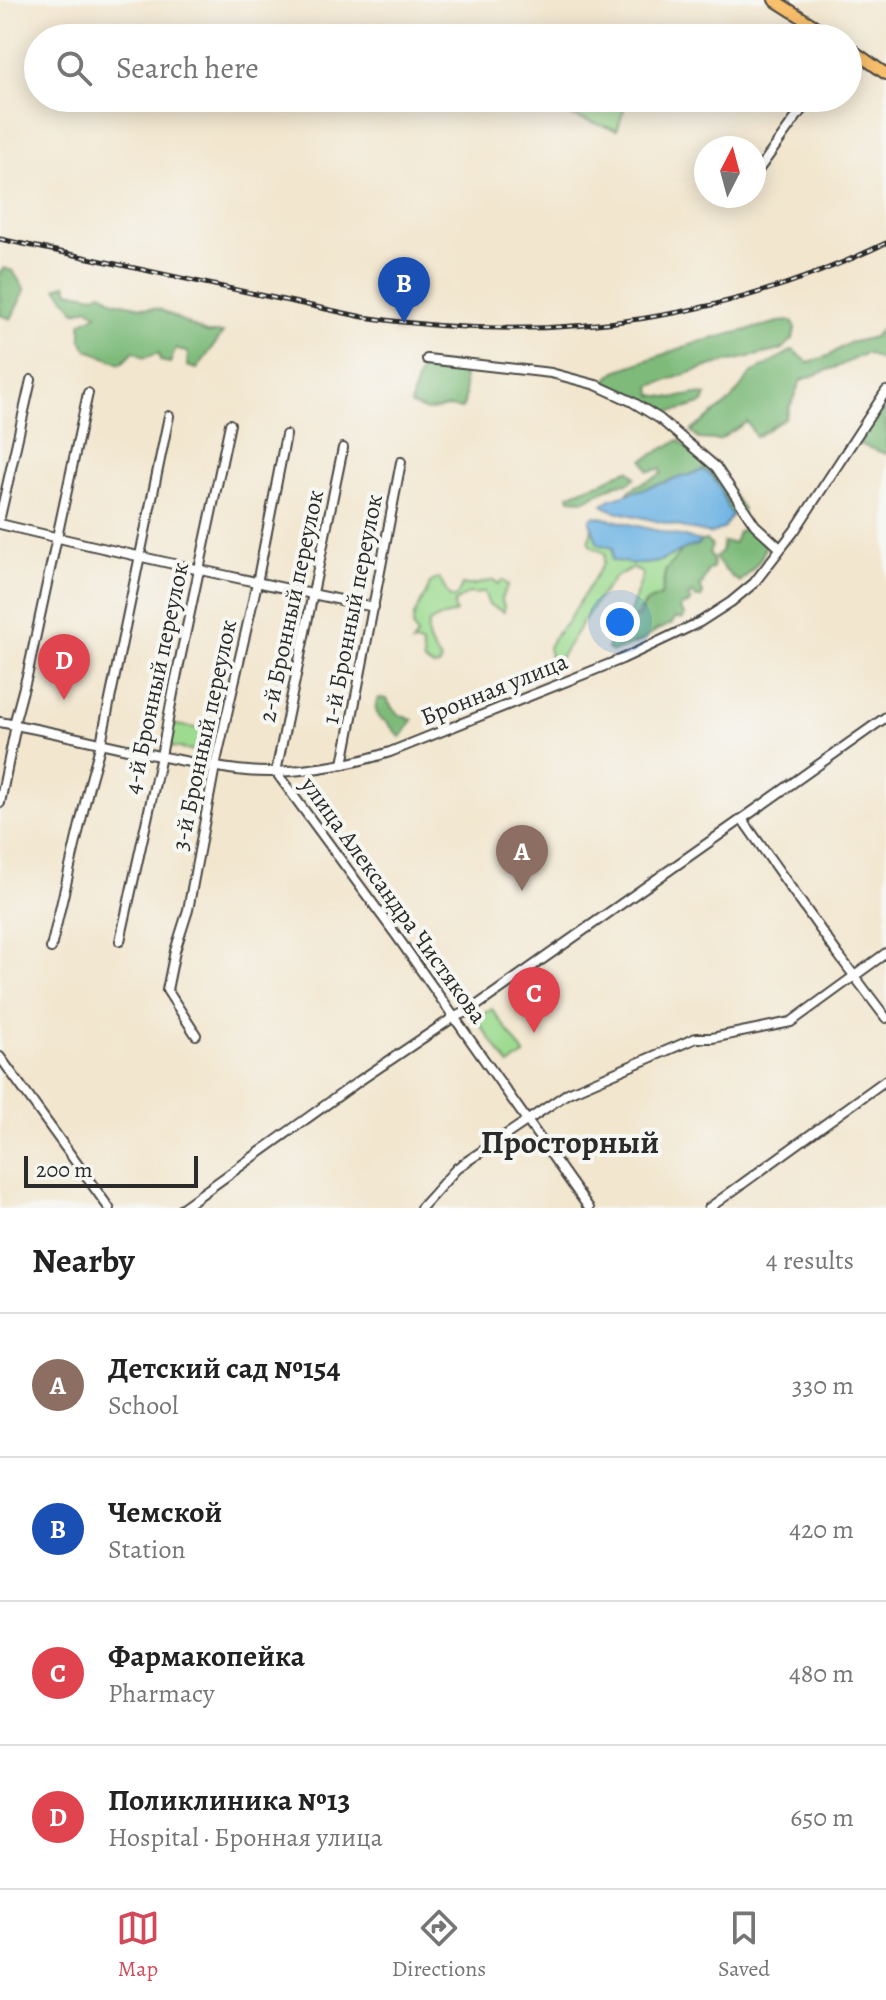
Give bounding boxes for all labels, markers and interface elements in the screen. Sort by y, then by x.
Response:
search box [24,24,862,112]
icon: search [52,46,96,90]
text: Search here [116,48,259,88]
north arrow [694,136,766,208]
pin: B [378,257,430,323]
street label: 2-й Бронный переулок [251,487,331,725]
street label: 1-й Бронный переулок [314,491,390,727]
street label: 4-й Бронный переулок [116,559,196,797]
your location [600,602,640,642]
street label: 3-й Бронный переулок [164,617,244,853]
pin: D [38,634,90,700]
street label: Бронная улица [416,645,572,733]
street label: улица Александра Чистякова [293,769,494,1030]
pin: A [496,825,548,891]
pin: C [508,967,560,1033]
district label: Просторный [481,1120,659,1164]
scale bar [24,1152,198,1188]
text: 200 m [36,1155,93,1185]
text: Nearby [32,1237,135,1284]
text: 4 results [766,1243,854,1278]
text: Детский сад №154 [108,1348,341,1388]
text: A [50,1368,66,1403]
text: 330 m [792,1368,854,1403]
text: School [108,1388,178,1423]
text: Чемской [108,1492,222,1532]
text: B [50,1512,66,1547]
text: 420 m [789,1512,854,1547]
text: Station [108,1532,186,1567]
text: Фармакопейка [108,1636,305,1676]
text: C [50,1656,66,1691]
text: 480 m [789,1656,854,1691]
text: Pharmacy [108,1676,215,1711]
text: Поликлиника №13 [108,1780,350,1820]
text: D [49,1800,67,1835]
text: 650 m [790,1800,854,1835]
text: Hospital · Бронная улица [108,1820,383,1855]
tab: Map [116,1906,160,1984]
tab: Directions [392,1906,486,1984]
tab: Saved [718,1906,770,1984]

